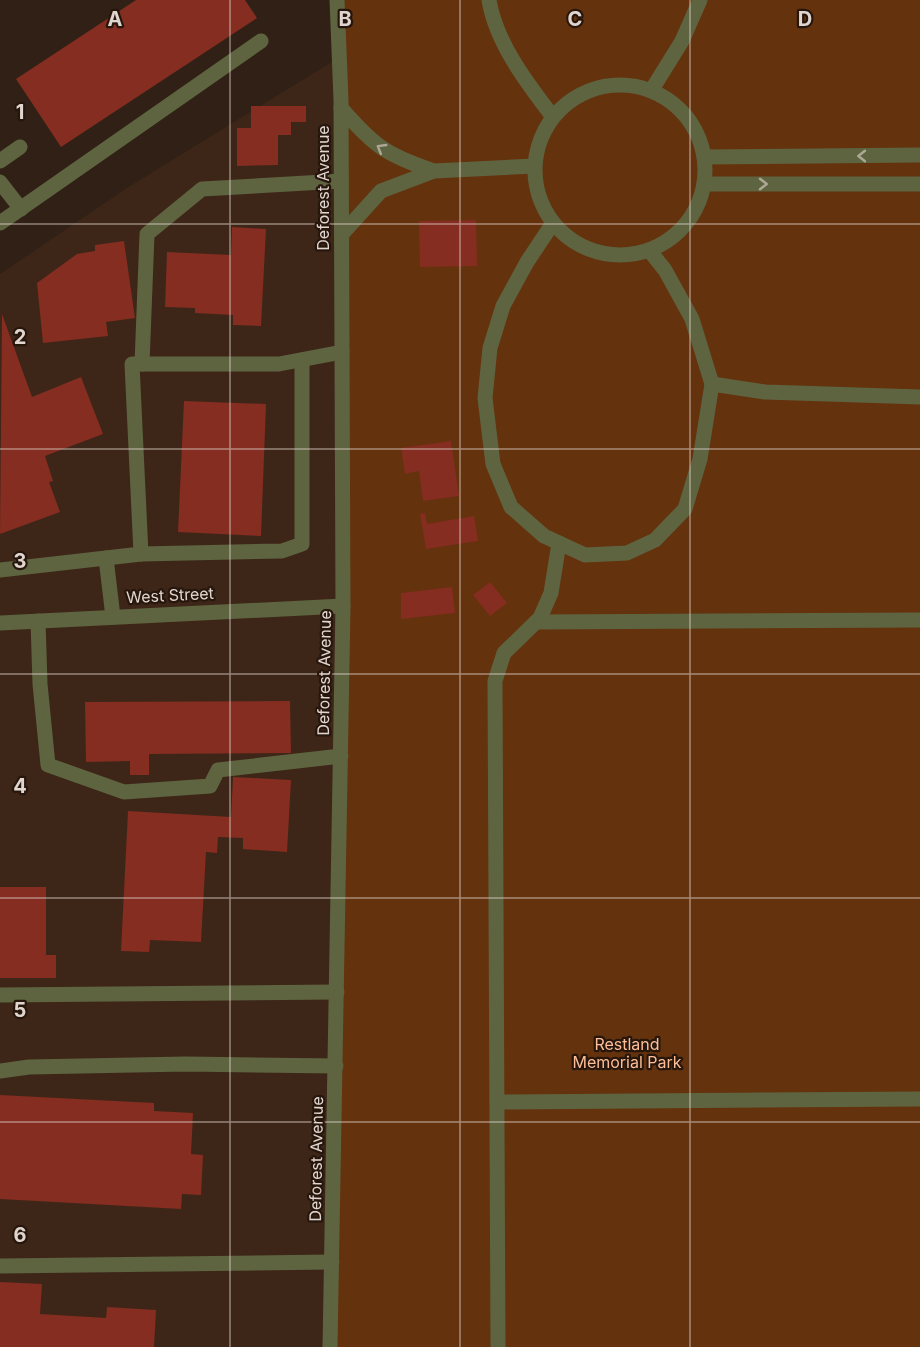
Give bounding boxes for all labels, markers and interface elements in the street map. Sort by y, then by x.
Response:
text: A [108,7,123,31]
text: B [338,7,352,31]
text: C [568,7,582,31]
text: D [798,7,812,31]
text: 1 [16,100,24,124]
street label: Deforest Avenue [313,125,333,251]
one-way arrow [377,144,387,156]
one-way arrow [857,150,866,162]
one-way arrow [758,178,767,190]
text: 2 [14,325,26,349]
text: 3 [14,549,26,573]
street label: West Street [126,583,214,607]
street label: Deforest Avenue [313,610,335,736]
text: 4 [13,774,27,798]
text: 5 [14,998,26,1022]
park label: Restland Memorial Park [572,1034,682,1072]
street label: Deforest Avenue [305,1096,327,1222]
text: 6 [14,1223,27,1247]

